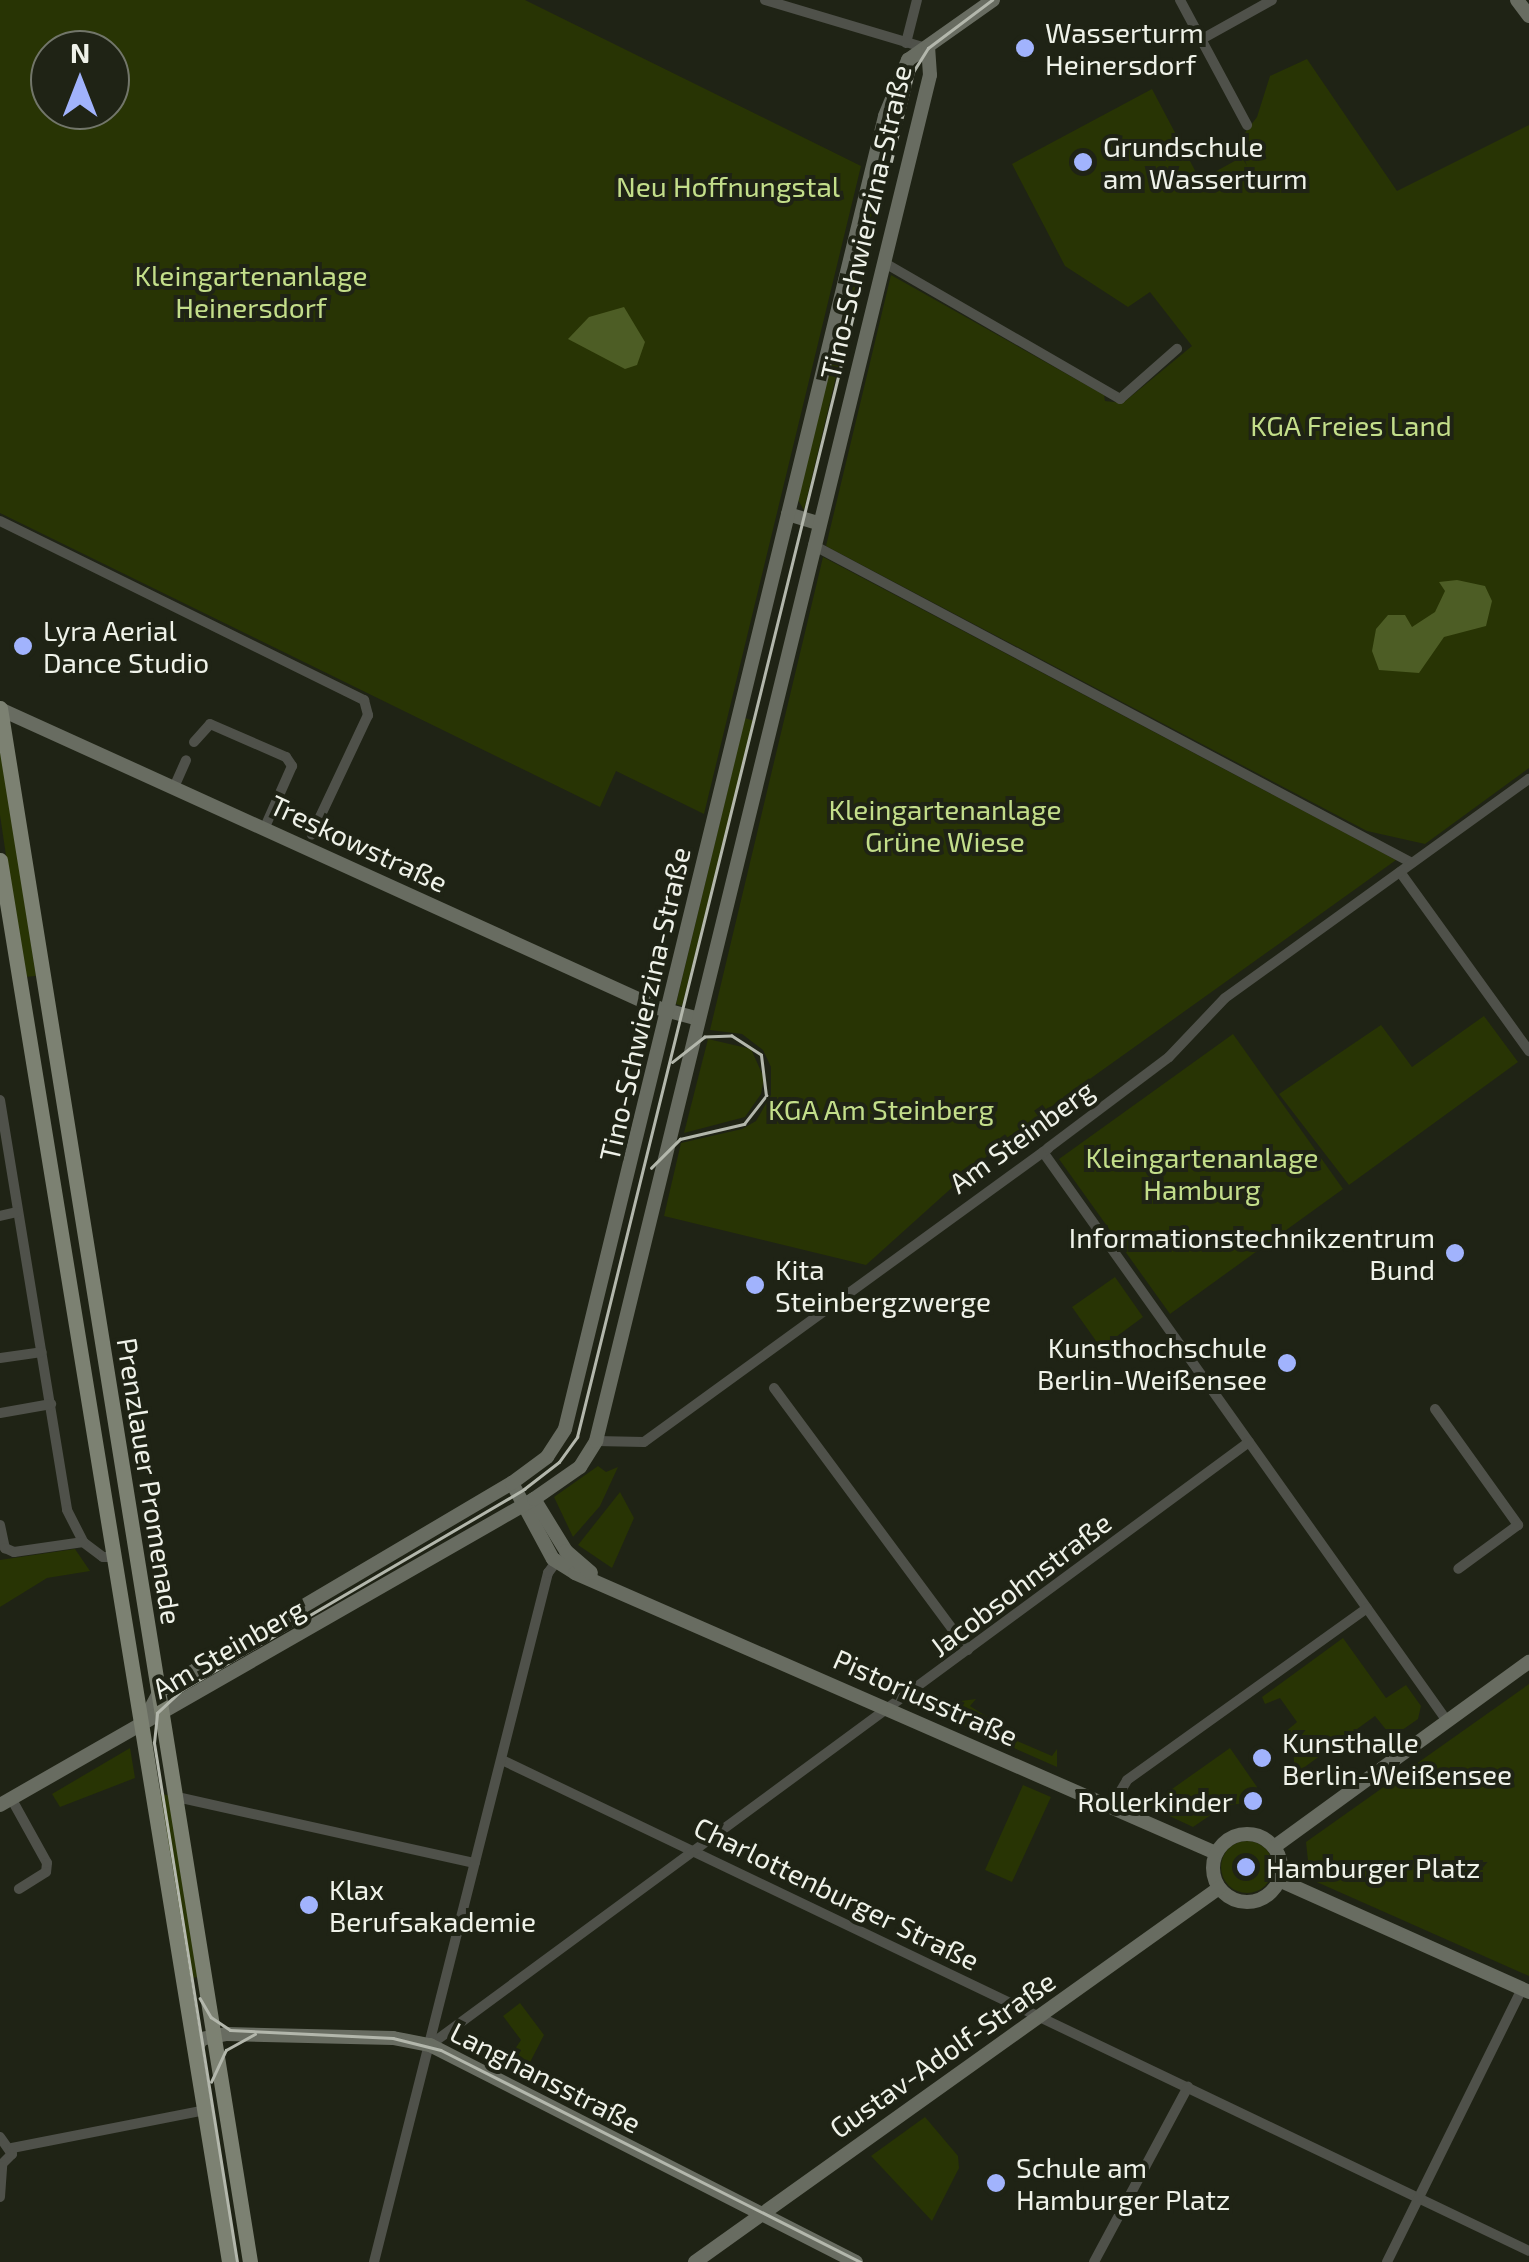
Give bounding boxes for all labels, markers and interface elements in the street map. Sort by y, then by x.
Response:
place label: Wasserturm Heinersdorf [1045,15,1204,81]
north arrow [30,30,130,130]
text: N [70,35,90,69]
marker: Wasserturm Heinersdorf [1014,37,1036,59]
street label: Tino-Schwierzina-Straße [812,62,918,382]
place label: Grundschule am Wasserturm [1103,129,1308,195]
marker: Grundschule am Wasserturm [1072,151,1094,173]
park label: Neu Hoffnungstal [616,169,840,203]
park label: Kleingartenanlage Heinersdorf [134,258,368,324]
park label: KGA Freies Land [1250,408,1452,442]
place label: Lyra Aerial Dance Studio [43,613,209,679]
marker: Lyra Aerial Dance Studio [12,635,34,657]
street label: Treskowstraße [265,787,453,899]
park label: Kleingartenanlage Grüne Wiese [828,792,1062,858]
street label: Tino-Schwierzina-Straße [591,844,697,1164]
street label: Am Steinberg [942,1072,1100,1200]
park label: KGA Am Steinberg [767,1092,995,1126]
park label: Kleingartenanlage Hamburg [1085,1140,1319,1206]
place label: Informationstechnikzentrum Bund [1069,1220,1435,1286]
marker: Informationstechnikzentrum Bund [1444,1242,1466,1264]
place label: Kita Steinbergzwerge [775,1252,991,1318]
marker: Kita Steinbergzwerge [744,1274,766,1296]
place label: Kunsthochschule Berlin-Weißensee [1037,1330,1267,1396]
street label: Prenzlauer Promenade [111,1335,189,1627]
marker: Kunsthochschule Berlin-Weißensee [1276,1352,1298,1374]
street label: Jacobsohnstraße [923,1505,1117,1663]
street label: Am Steinberg [146,1591,310,1705]
street label: Pistoriusstraße [829,1641,1023,1753]
place label: Kunsthalle Berlin-Weißensee [1282,1725,1512,1791]
marker: Kunsthalle Berlin-Weißensee [1251,1747,1273,1769]
place label: Rollerkinder [1077,1784,1233,1818]
marker: Rollerkinder [1242,1790,1264,1812]
street label: Charlottenburger Straße [689,1809,985,1977]
place label: Hamburger Platz [1266,1850,1481,1884]
marker: Hamburger Platz [1235,1856,1257,1878]
place label: Klax Berufsakademie [329,1872,536,1938]
marker: Klax Berufsakademie [298,1894,320,1916]
street label: Gustav-Adolf-Straße [823,1964,1061,2144]
street label: Langhansstraße [445,2015,647,2139]
place label: Schule am Hamburger Platz [1016,2150,1231,2216]
marker: Schule am Hamburger Platz [985,2172,1007,2194]

